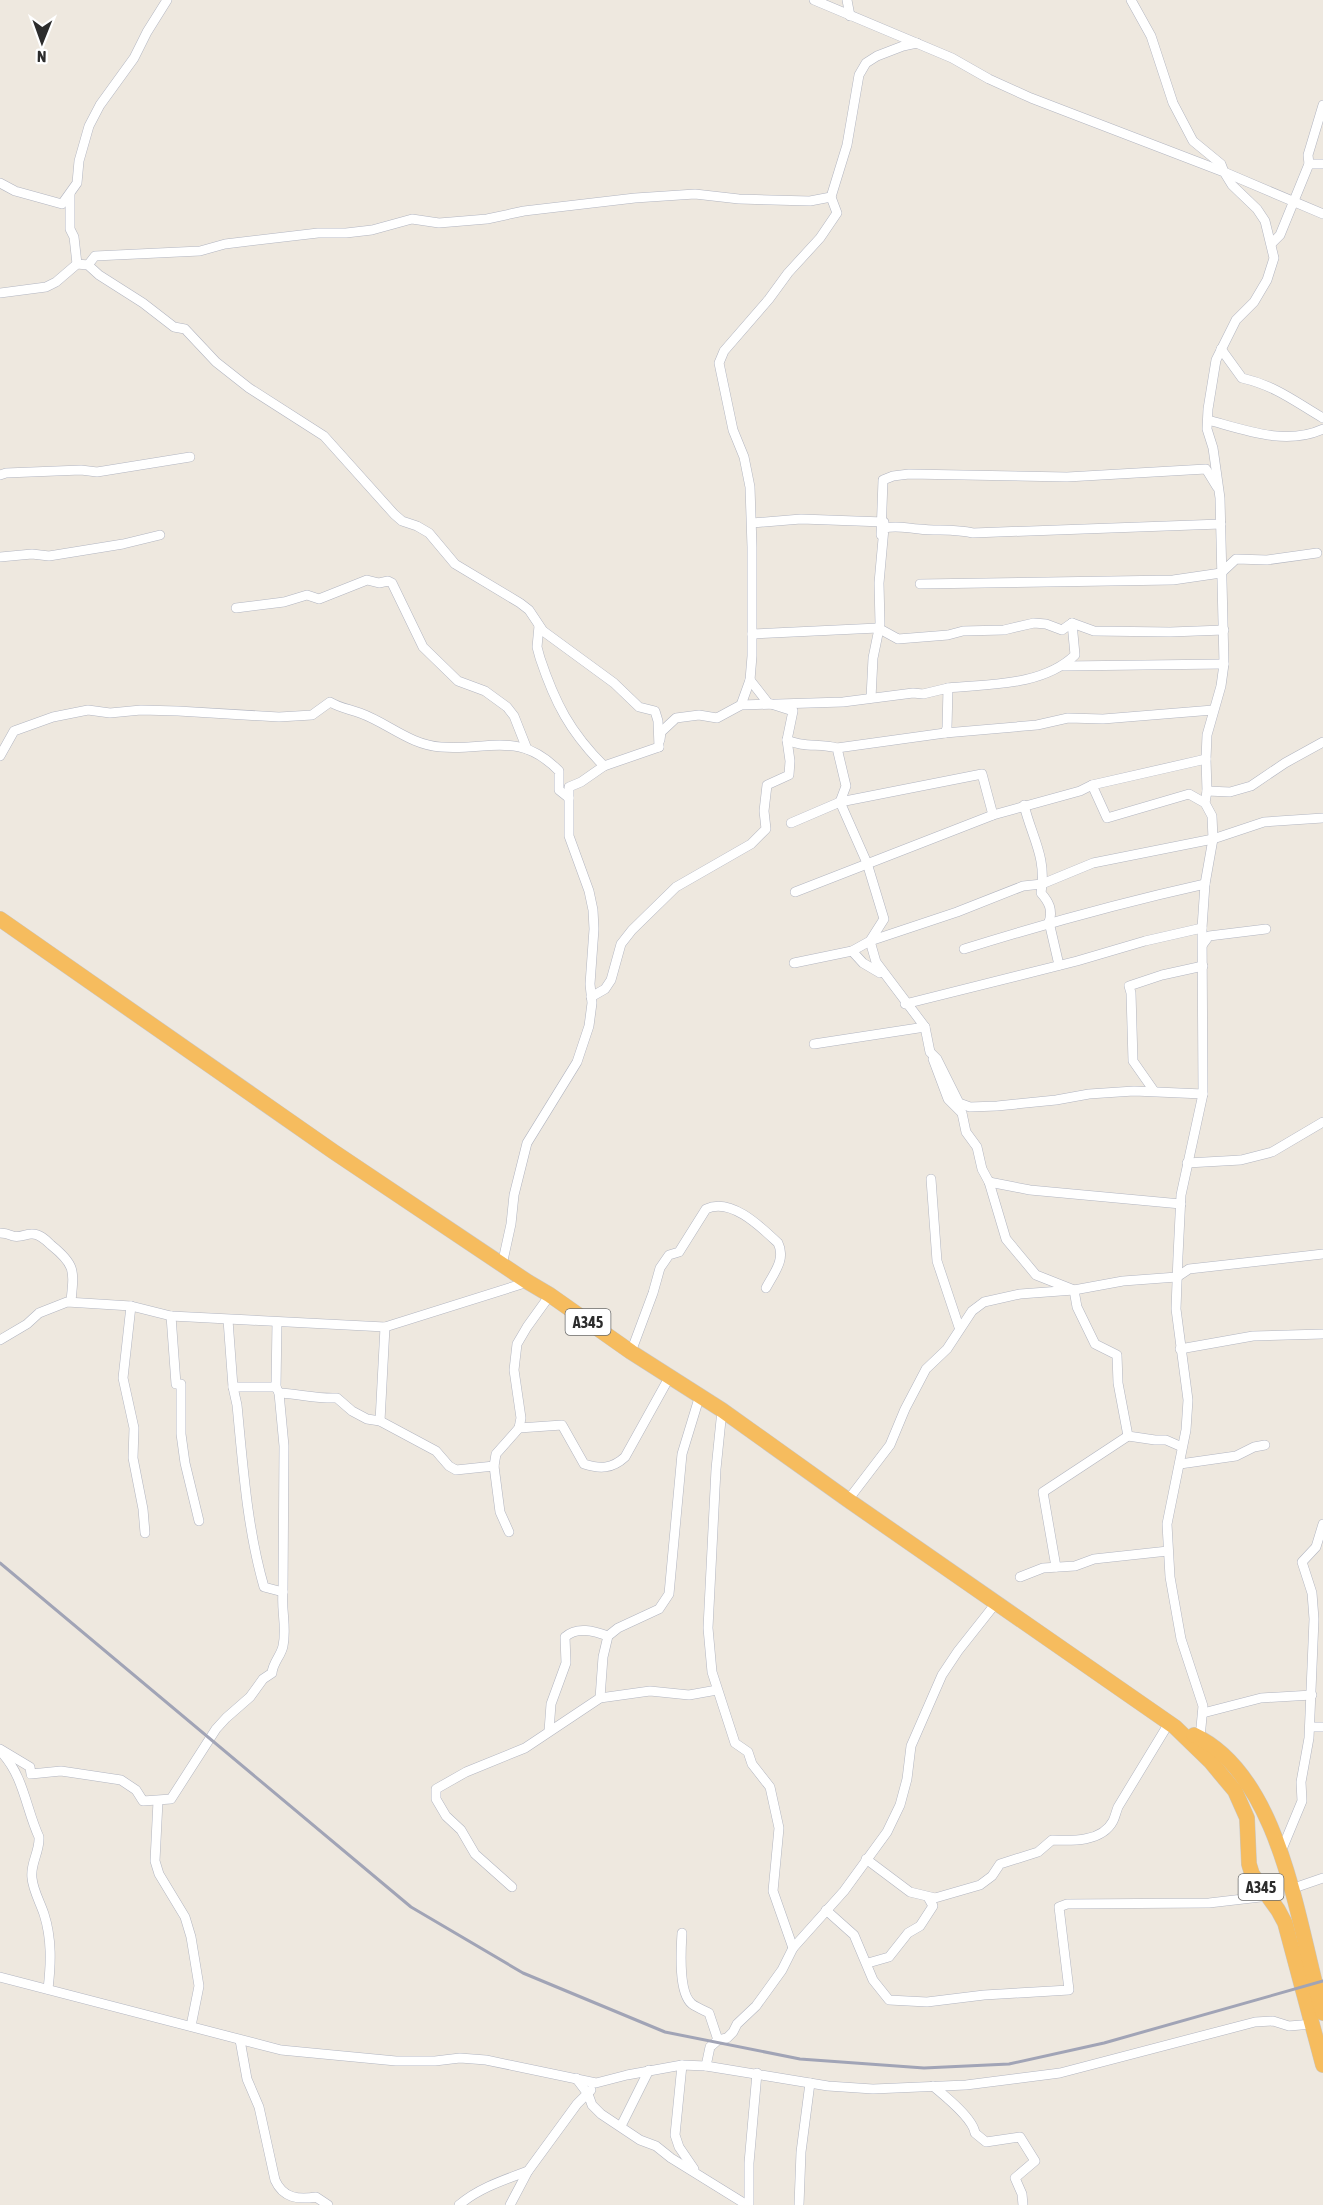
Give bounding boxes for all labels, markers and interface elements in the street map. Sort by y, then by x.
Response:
north arrow [12,12,72,72]
text: N [37,48,47,66]
road number: A345 [566,1309,610,1335]
road number: A345 [1238,1874,1284,1900]

